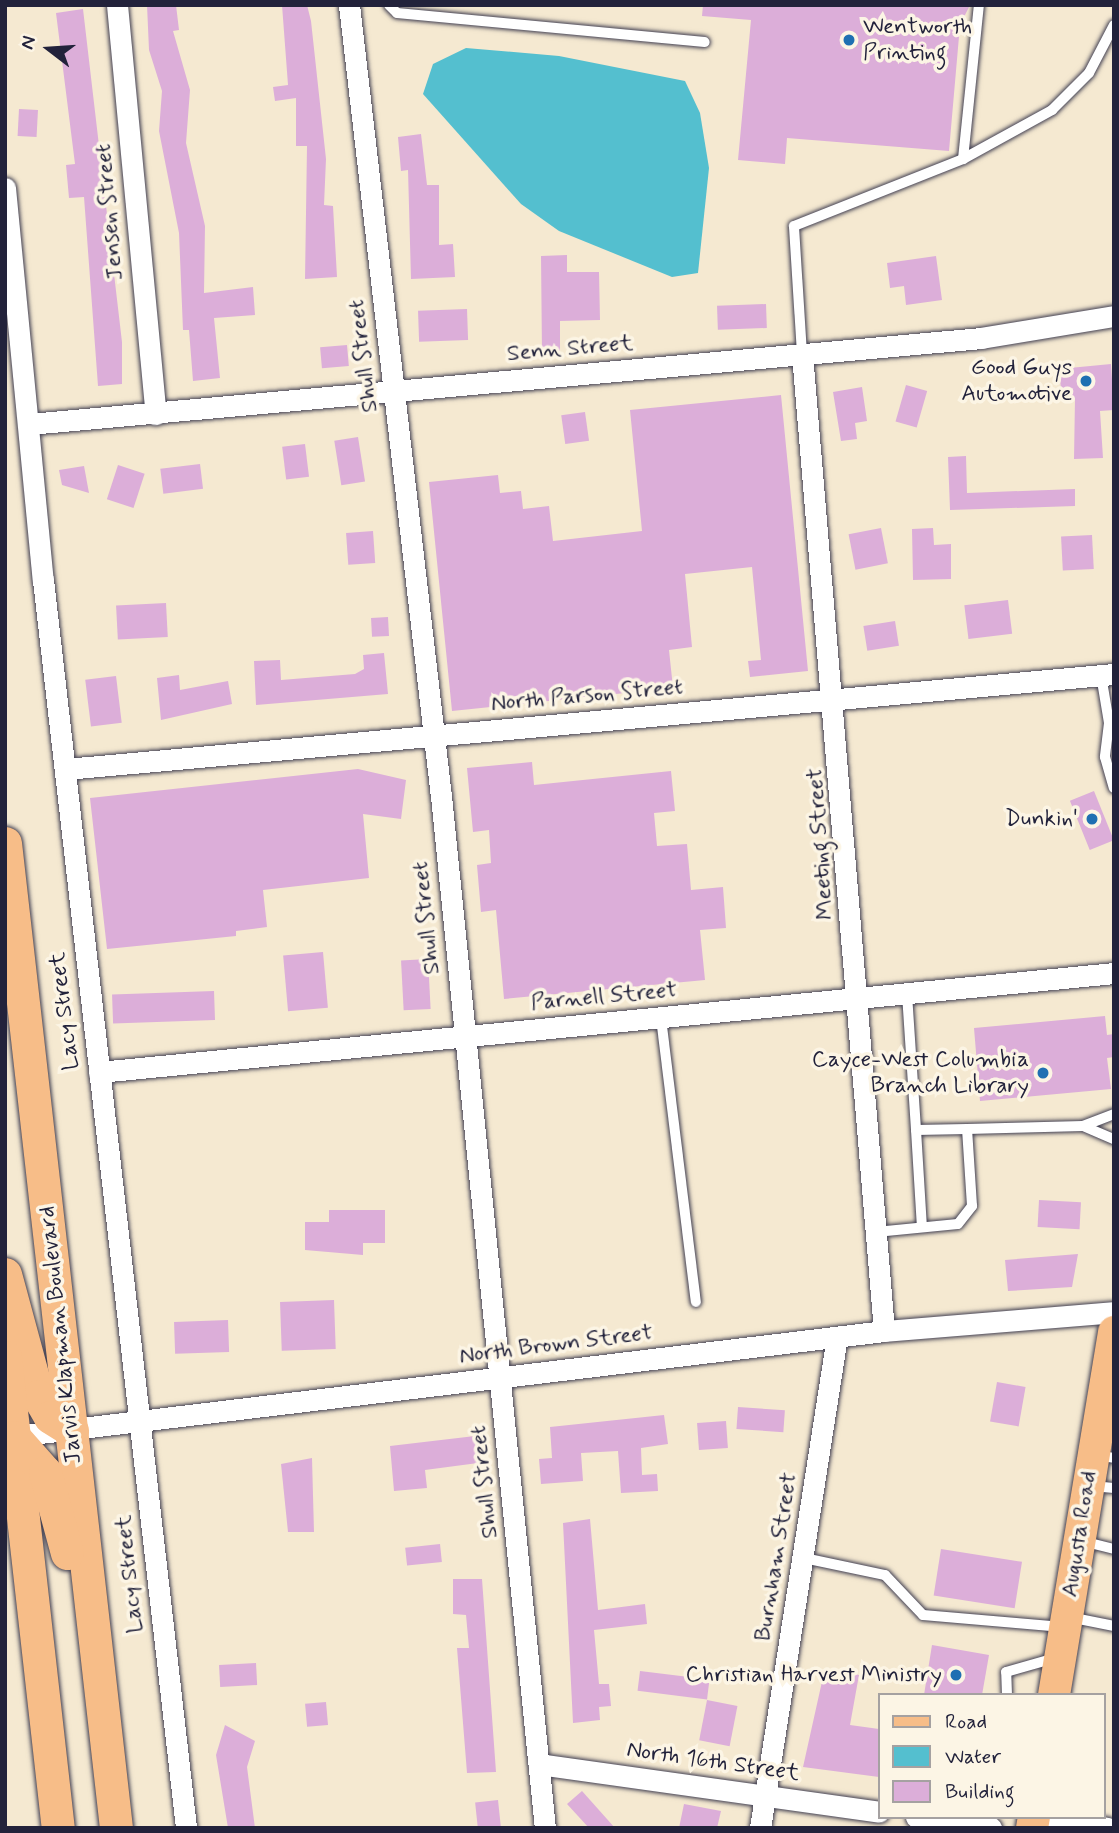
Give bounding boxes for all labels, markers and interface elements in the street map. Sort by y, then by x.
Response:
place label: Wentworth Printing [863,13,972,67]
north arrow [14,14,84,84]
marker: Wentworth Printing [841,32,857,48]
text: N [15,33,42,52]
street label: Jensen Street [90,141,130,283]
street label: Shull Street [343,296,385,416]
street label: Senn Street [506,330,634,368]
place label: Good Guys Automotive [961,354,1072,408]
marker: Good Guys Automotive [1078,373,1094,389]
street label: North Parson Street [488,674,686,718]
street label: Meeting Street [802,768,840,920]
place label: Dunkin' [1005,805,1078,833]
marker: Dunkin' [1084,811,1100,827]
street label: Shull Street [407,858,447,978]
street label: Lacy Street [44,950,86,1072]
street label: Parnell Street [530,977,678,1017]
place label: Cayce-West Columbia Branch Library [812,1046,1029,1100]
marker: Cayce-West Columbia Branch Library [1035,1065,1051,1081]
street label: Jarvis Klapman Boulevard [34,1210,88,1460]
street label: North Brown Street [458,1320,654,1370]
street label: Shull Street [465,1422,505,1542]
street label: Augusta Road [1057,1470,1103,1598]
street label: Burnham Street [750,1471,804,1643]
street label: Lacy Street [110,1514,150,1634]
place label: Christian Harvest Ministry [688,1661,942,1689]
marker: Christian Harvest Ministry [948,1667,964,1683]
legend [878,1693,1105,1819]
text: Road [945,1708,987,1736]
street label: North 16th Street [625,1736,801,1788]
text: Water [945,1743,1001,1771]
text: Building [945,1778,1015,1806]

